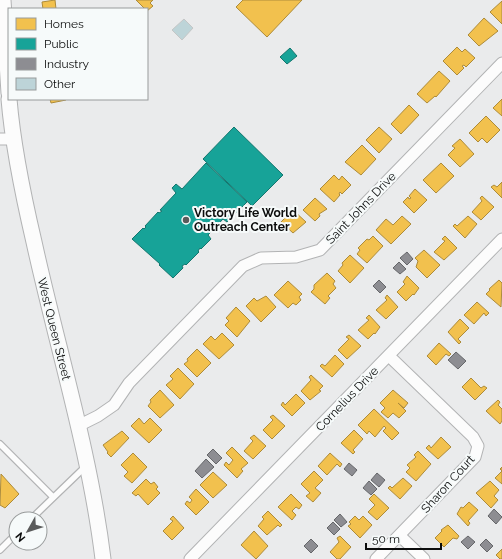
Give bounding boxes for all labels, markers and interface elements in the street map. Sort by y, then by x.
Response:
legend [8,8,148,100]
text: Homes [44,17,84,31]
text: Public [44,37,79,51]
text: Industry [44,57,90,71]
text: Other [44,77,76,91]
street label: Saint Johns Drive [323,169,399,247]
place label: Victory Life World Outreach Center [194,206,297,234]
marker: Victory Life World Outreach Center [181,215,191,225]
street label: West Queen Street [34,276,74,382]
street label: Cornelius Drive [313,364,381,434]
street label: Sharon Court [418,452,478,516]
north arrow [8,511,48,551]
scale bar [366,525,441,551]
text: N [13,530,28,544]
text: 50 m [372,532,400,546]

